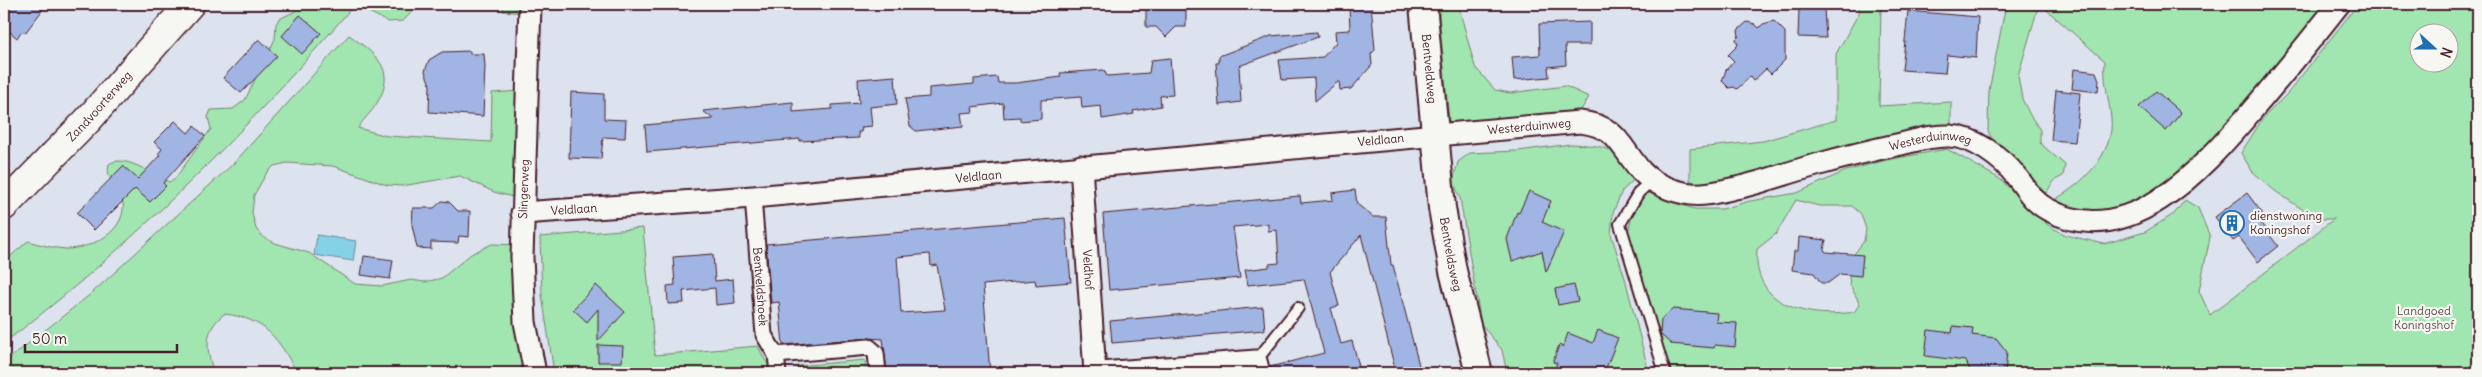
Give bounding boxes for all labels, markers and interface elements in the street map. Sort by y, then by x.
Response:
north arrow [2410,22,2460,72]
street label: Bentveldweg [1419,33,1440,104]
text: N [2436,45,2456,60]
street label: Zandvoorterweg [63,68,135,144]
street label: Westerduinweg [1487,115,1572,137]
street label: Westerduinweg [1888,128,1974,153]
street label: Veldlaan [1357,130,1405,149]
street label: Slingerweg [515,159,532,219]
street label: Veldlaan [955,166,1002,186]
street label: Veldlaan [550,200,598,218]
place label: dienstwoning Koningshof [2250,208,2322,237]
building icon: dienstwoning Koningshof [2219,210,2245,236]
street label: Bentveldsweg [1437,216,1466,293]
street label: Bentveldshoek [750,247,771,327]
street label: Veldhof [1080,249,1097,292]
park label: Landgoed Koningshof [2394,303,2455,332]
scale bar [25,322,178,354]
text: 50 m [32,329,67,348]

